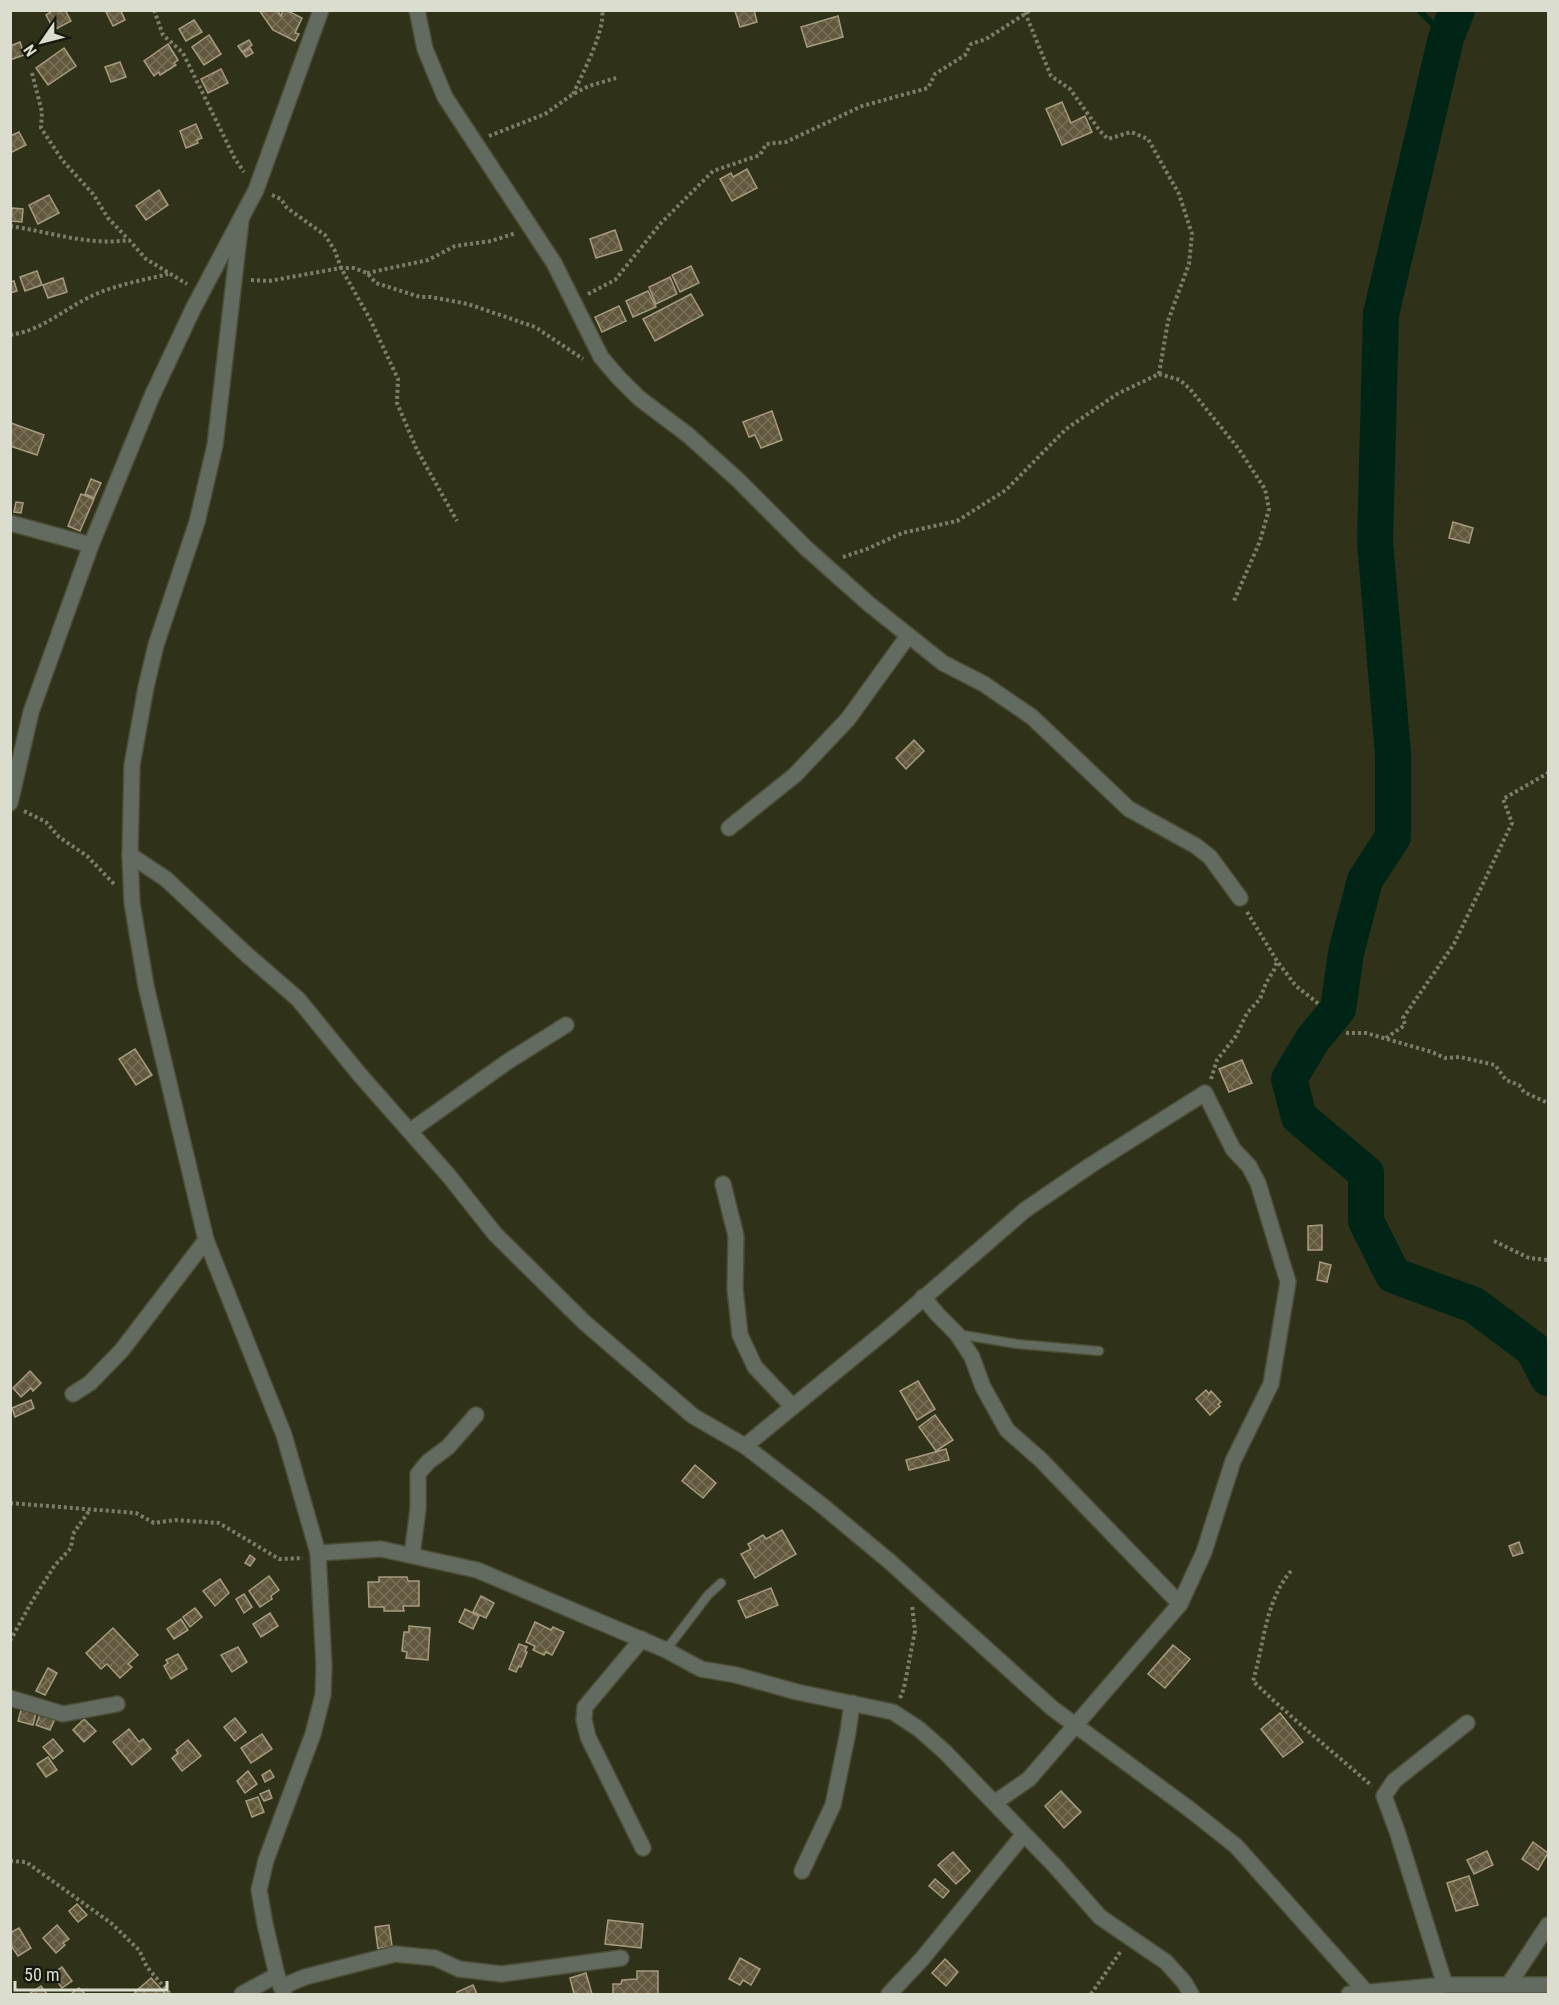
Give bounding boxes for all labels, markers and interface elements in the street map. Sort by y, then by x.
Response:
north arrow [12,12,72,72]
text: N [20,41,41,60]
scale bar [15,1954,166,1992]
text: 50 m [24,1964,59,1985]

